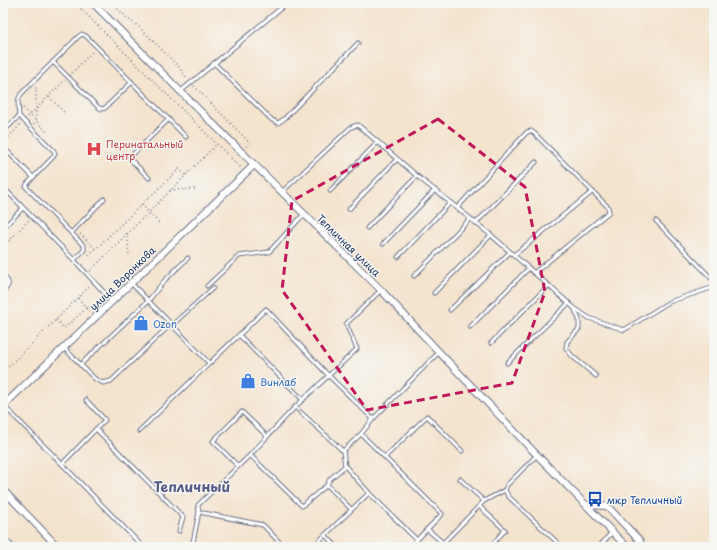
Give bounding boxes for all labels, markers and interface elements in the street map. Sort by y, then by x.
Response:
place label: Перинатальный центр [106,136,184,163]
hospital icon: Перинатальный центр [85,140,103,158]
street label: Тепличная улица [314,211,385,280]
street label: улица Воронкова [86,242,159,313]
shop icon: Ozon [132,314,150,332]
place label: Ozon [153,316,177,331]
shop icon: Винлаб [239,372,257,390]
place label: Винлаб [260,374,296,389]
district label: Тепличный [154,476,230,497]
bus stop icon: мкр Тепличный [586,490,604,508]
place label: мкр Тепличный [607,492,683,507]

